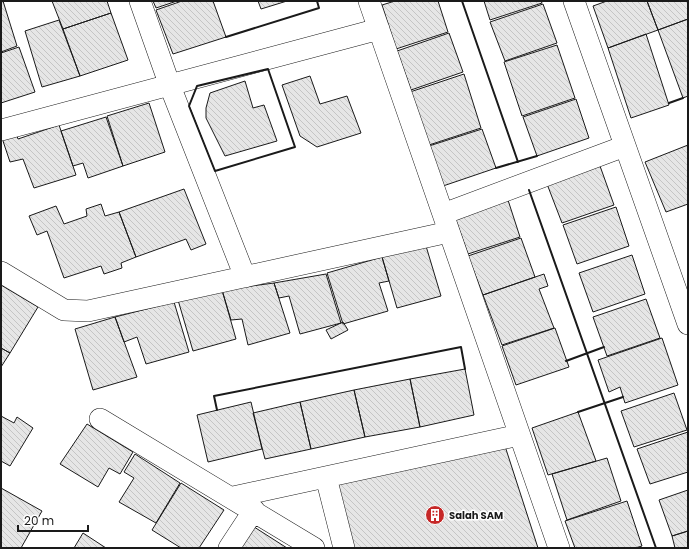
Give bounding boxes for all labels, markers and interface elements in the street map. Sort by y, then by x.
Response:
building icon: Salah SAM [424,504,446,526]
scale bar [18,507,88,533]
place label: Salah SAM [449,508,503,523]
text: 20 m [24,512,54,529]

